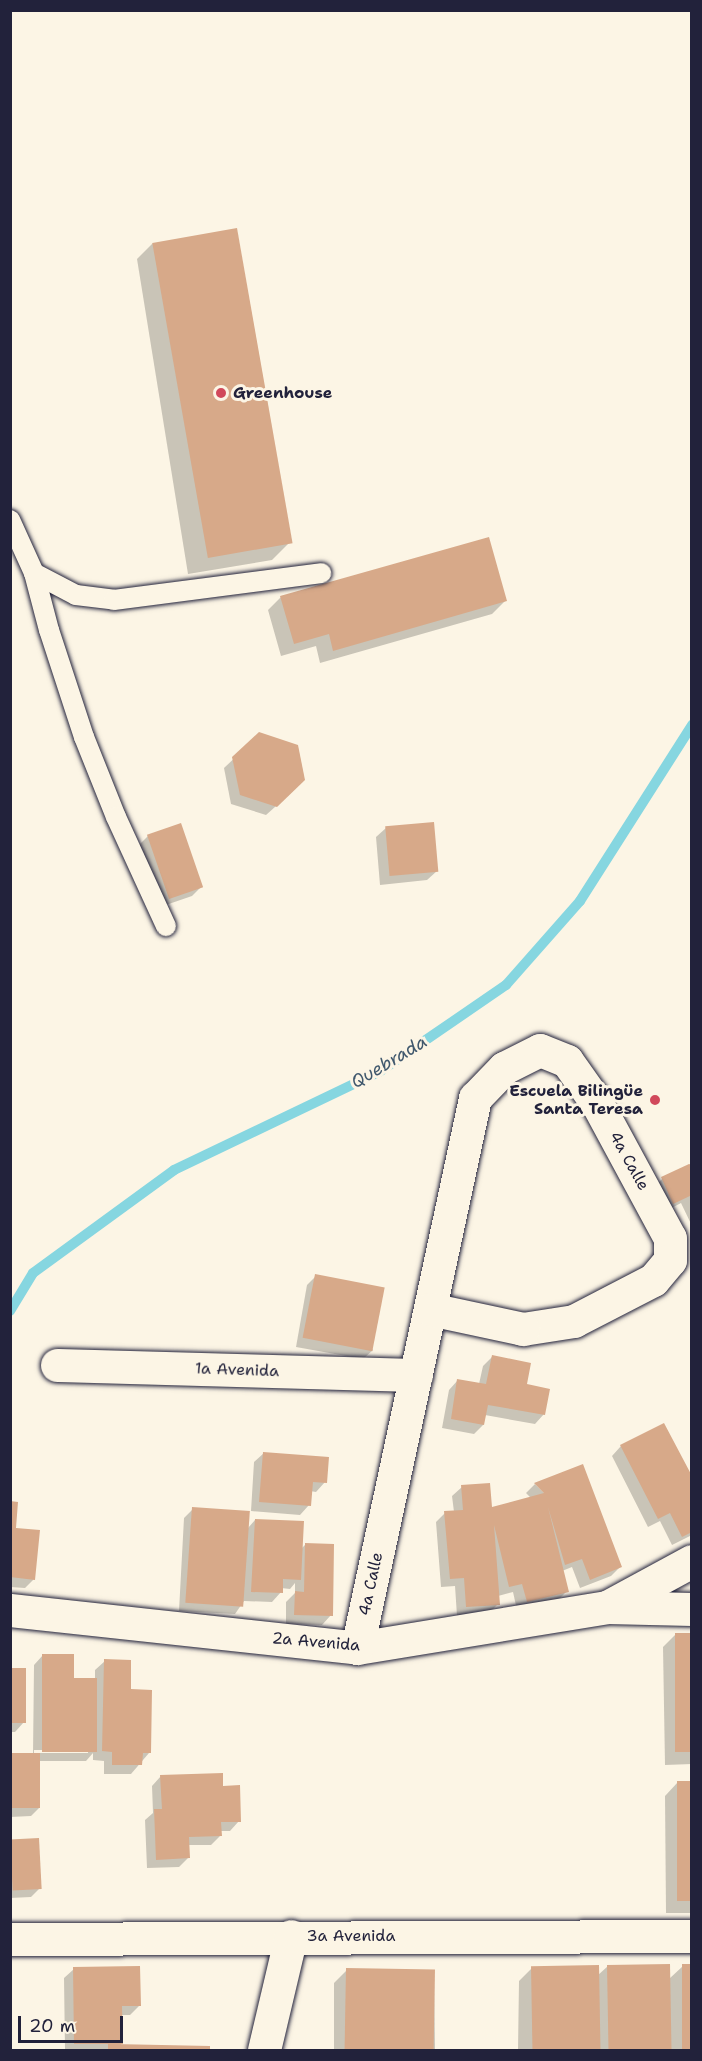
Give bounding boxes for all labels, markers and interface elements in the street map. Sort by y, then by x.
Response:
place label: Greenhouse [233,383,332,403]
marker: Greenhouse [214,386,228,400]
water label: Quebrada [347,1031,431,1093]
place label: Escuela Bilingüe Santa Teresa [509,1081,643,1119]
marker: Escuela Bilingüe Santa Teresa [648,1093,662,1107]
street label: 4a Calle [605,1128,653,1194]
street label: 1a Avenida [195,1359,279,1381]
street label: 4a Calle [355,1551,387,1617]
street label: 2a Avenida [271,1629,361,1655]
street label: 3a Avenida [307,1926,395,1946]
scale bar [21,2004,126,2042]
text: 20 m [29,2014,75,2038]

